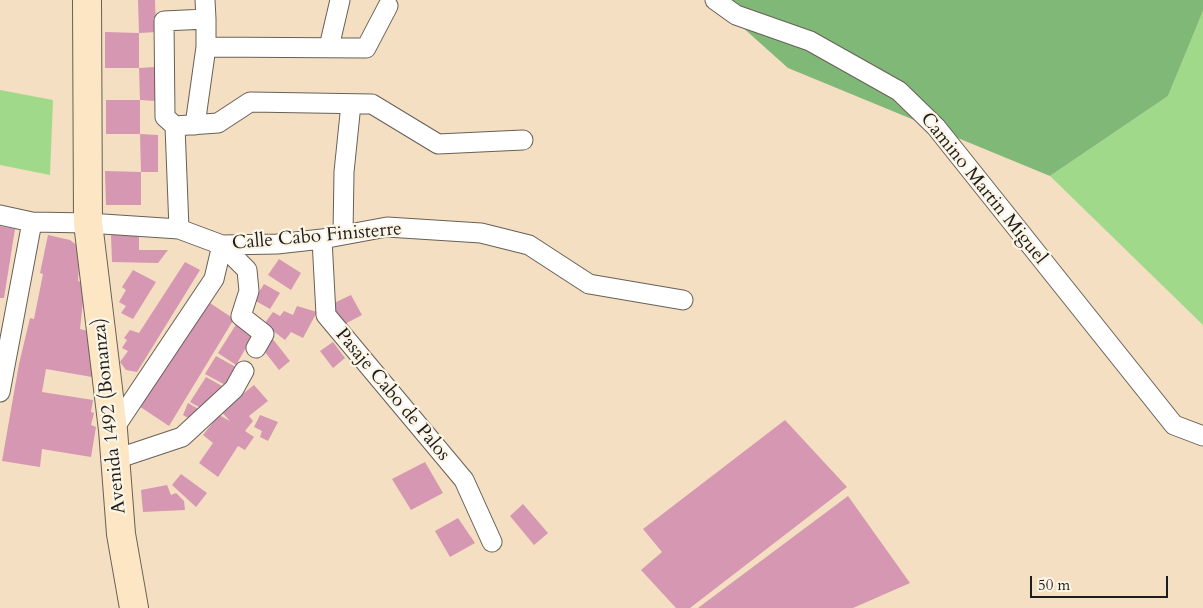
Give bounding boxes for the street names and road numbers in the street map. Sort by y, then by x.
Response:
street label: Camino Martin Miguel [915,109,1051,269]
street label: Calle Cabo Finisterre [231,218,403,256]
street label: Avenida 1492 (Bonanza) [88,317,132,515]
street label: Pasaje Cabo de Palos [330,324,454,466]

